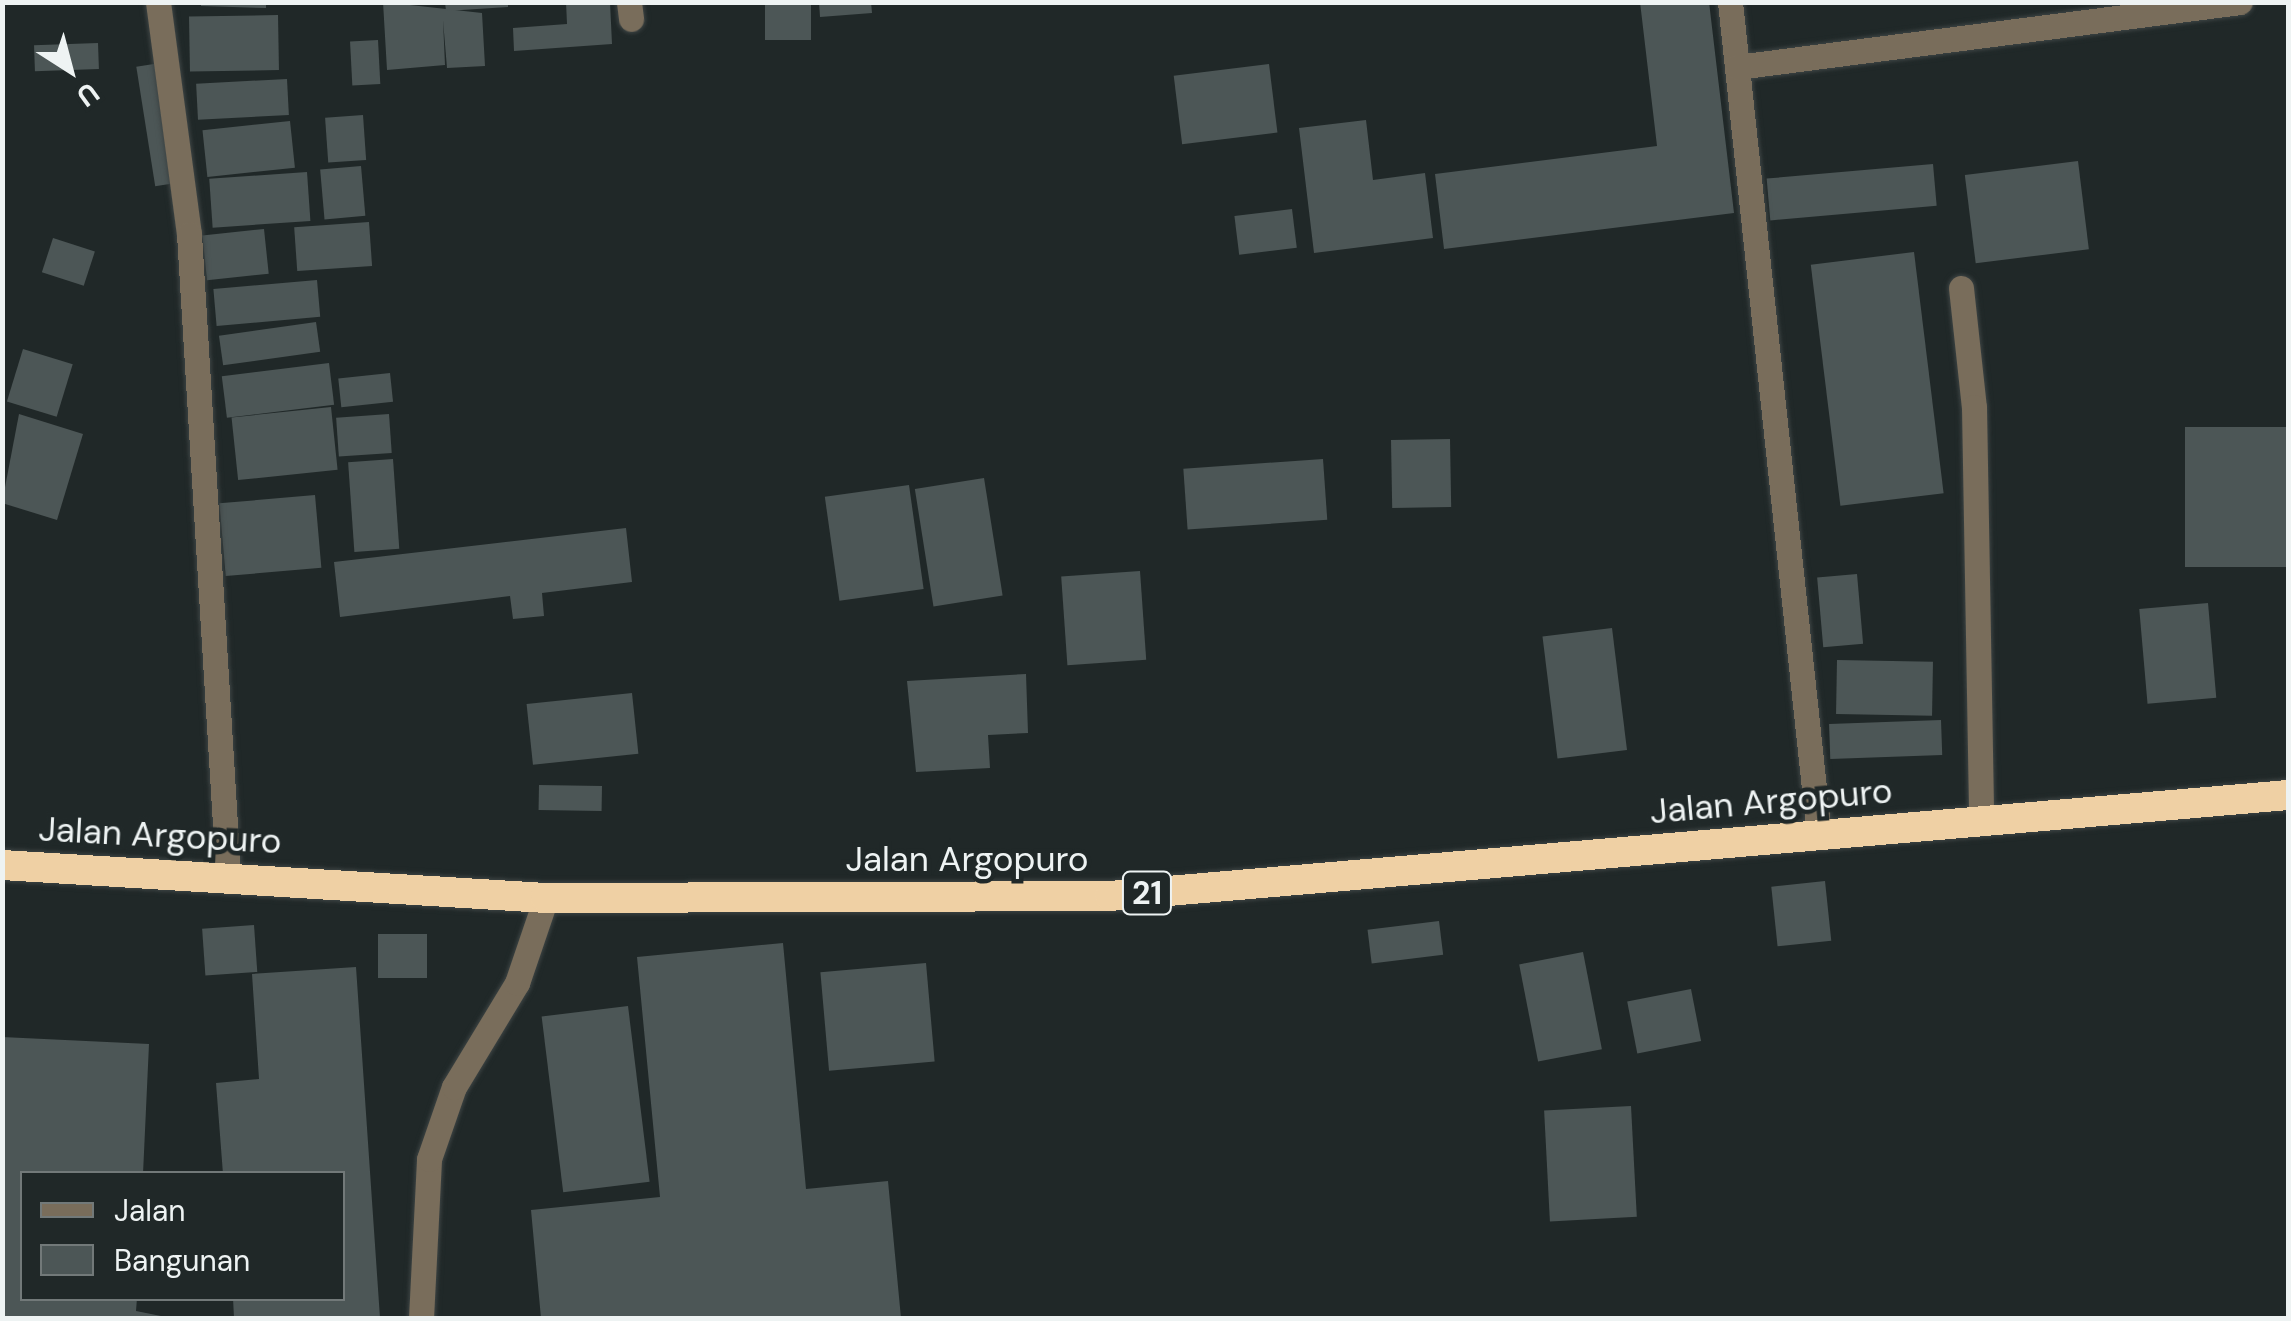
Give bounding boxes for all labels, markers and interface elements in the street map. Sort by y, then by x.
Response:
north arrow [20,20,120,120]
text: U [69,74,107,115]
street label: Jalan Argopuro [1648,769,1894,833]
street label: Jalan Argopuro [37,808,283,862]
street label: Jalan Argopuro [845,838,1089,880]
road number: 21 [1120,866,1174,920]
legend [20,1171,345,1301]
text: Jalan [114,1191,186,1230]
text: Bangunan [114,1241,250,1280]

